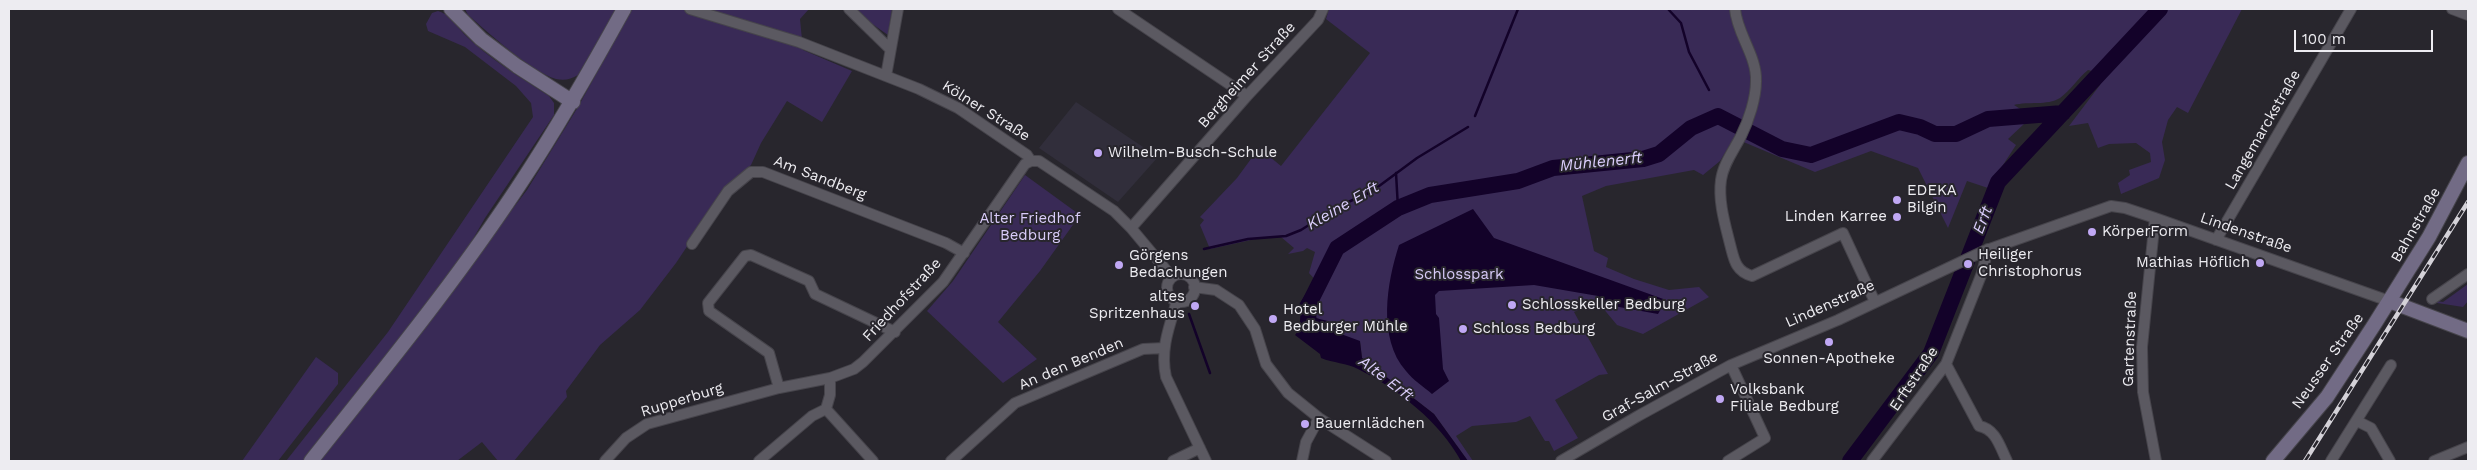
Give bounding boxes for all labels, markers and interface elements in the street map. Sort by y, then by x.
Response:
street label: Bergheimer Straße [1195,18,1299,132]
scale bar [2297,20,2436,52]
text: 100 m [2302,30,2346,48]
street label: Langemarckstraße [2221,67,2305,193]
street label: Kölner Straße [939,77,1033,145]
place label: Wilhelm-Busch-Schule [1108,144,1277,162]
marker: Wilhelm-Busch-Schule [1092,147,1104,159]
water label: Mühlenerft [1559,148,1643,176]
street label: Am Sandberg [771,152,869,204]
water label: Kleine Erft [1303,178,1383,234]
place label: EDEKA Bilgin [1907,182,1957,217]
street label: Bahnstraße [2387,184,2445,266]
marker: EDEKA Bilgin [1891,194,1903,206]
water label: Erft [1969,203,1997,237]
place label: Linden Karree [1785,208,1887,226]
street label: Lindenstraße [2198,209,2294,257]
park label: Alter Friedhof Bedburg [979,210,1081,245]
marker: Linden Karree [1891,211,1903,223]
place label: KörperForm [2102,223,2188,241]
marker: KörperForm [2086,226,2098,238]
place label: Heiliger Christophorus [1978,246,2082,281]
place label: Görgens Bedachungen [1129,247,1227,282]
place label: Mathias Höflich [2136,254,2250,272]
street label: Friedhofstraße [859,255,945,345]
marker: Mathias Höflich [2254,257,2266,269]
marker: Heiliger Christophorus [1962,258,1974,270]
marker: Görgens Bedachungen [1113,259,1125,271]
park label: Schlosspark [1414,266,1504,284]
street label: Lindenstraße [1782,276,1878,332]
place label: altes Spritzenhaus [1089,288,1185,323]
street label: Gartenstraße [2119,291,2141,387]
place label: Schlosskeller Bedburg [1522,296,1685,314]
marker: Schlosskeller Bedburg [1506,299,1518,311]
marker: altes Spritzenhaus [1189,300,1201,312]
place label: Hotel Bedburger Mühle [1283,301,1408,336]
street label: Neusser Straße [2288,310,2368,412]
marker: Hotel Bedburger Mühle [1267,313,1279,325]
place label: Schloss Bedburg [1473,320,1595,338]
marker: Schloss Bedburg [1457,323,1469,335]
street label: An den Benden [1016,334,1126,394]
marker: Sonnen-Apotheke [1823,336,1835,348]
street label: Erftstraße [1886,343,1942,415]
street label: Graf-Salm-Straße [1599,348,1721,426]
place label: Sonnen-Apotheke [1763,350,1895,368]
water label: Alte Erft [1355,352,1417,406]
street label: Rupperburg [639,379,725,421]
place label: Volksbank Filiale Bedburg [1730,381,1839,416]
marker: Volksbank Filiale Bedburg [1714,393,1726,405]
place label: Bauernlädchen [1315,415,1425,433]
marker: Bauernlädchen [1299,418,1311,430]

